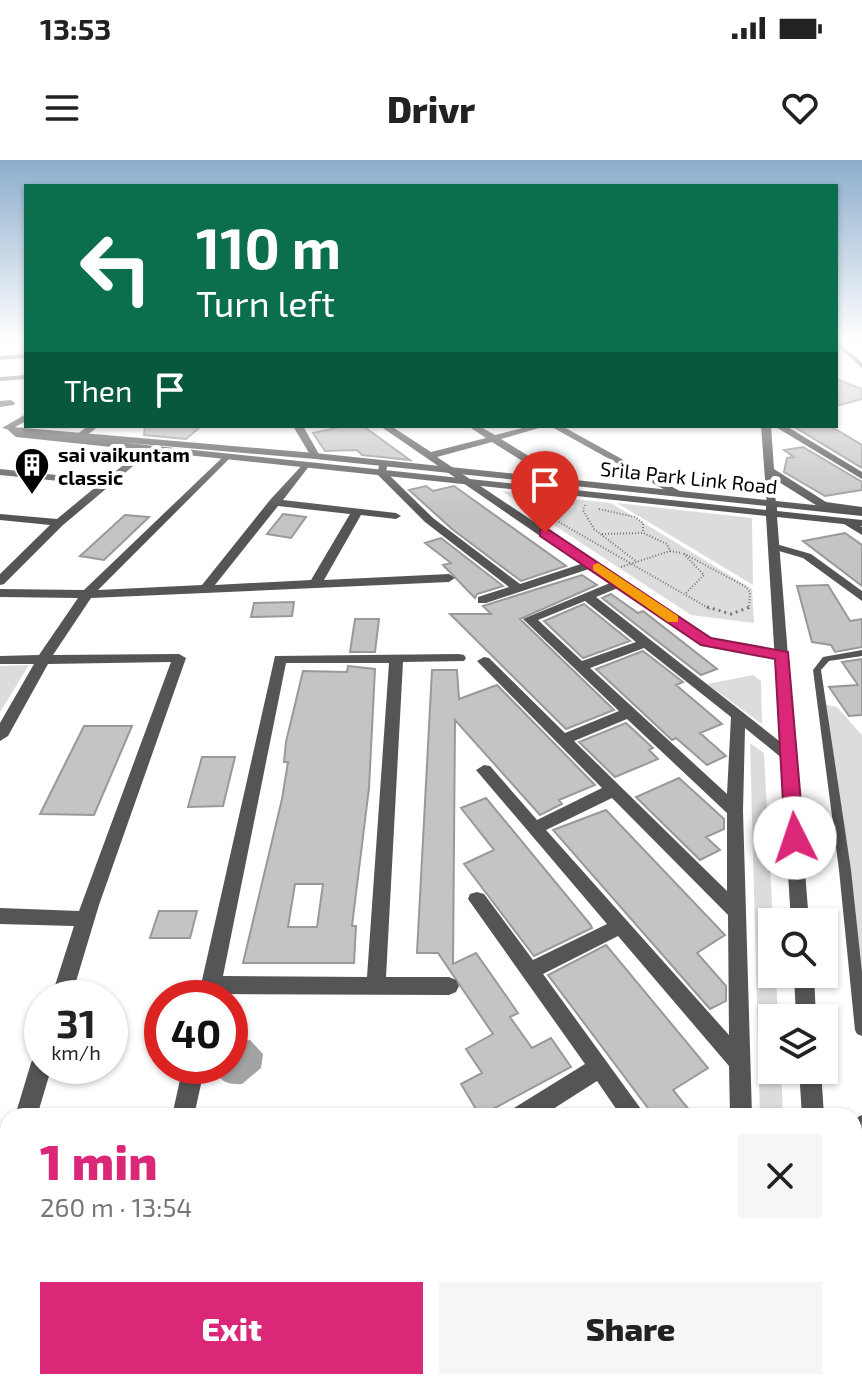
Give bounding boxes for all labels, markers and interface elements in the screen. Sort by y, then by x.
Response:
text: 13:53 [40,10,111,46]
icon: menu [40,86,84,130]
icon: heart [778,86,822,130]
text: Drivr [387,87,475,130]
text: 110 m [196,213,341,280]
icon: left [64,216,168,320]
text: Turn left [196,281,335,324]
icon: arrive [148,368,192,412]
text: Then [64,372,132,408]
place label: sai vaikuntam classic [58,442,190,489]
building icon: sai vaikuntam classic [13,446,51,496]
pin [511,451,579,533]
street label: Srila Park Link Road [599,456,779,498]
icon: arrive [523,463,567,507]
position arrow [753,796,837,880]
map controls [758,908,838,1084]
button: search [758,908,838,988]
speed limit sign: 40 [144,980,248,1084]
text: 31 [56,998,96,1046]
button: layers [758,1004,838,1084]
text: km/h [51,1040,101,1064]
text: 1 min [40,1132,158,1190]
button: close [738,1134,822,1218]
text: 260 m · 13:54 [40,1191,192,1222]
button: Exit [40,1282,423,1374]
button: Share [439,1282,822,1374]

